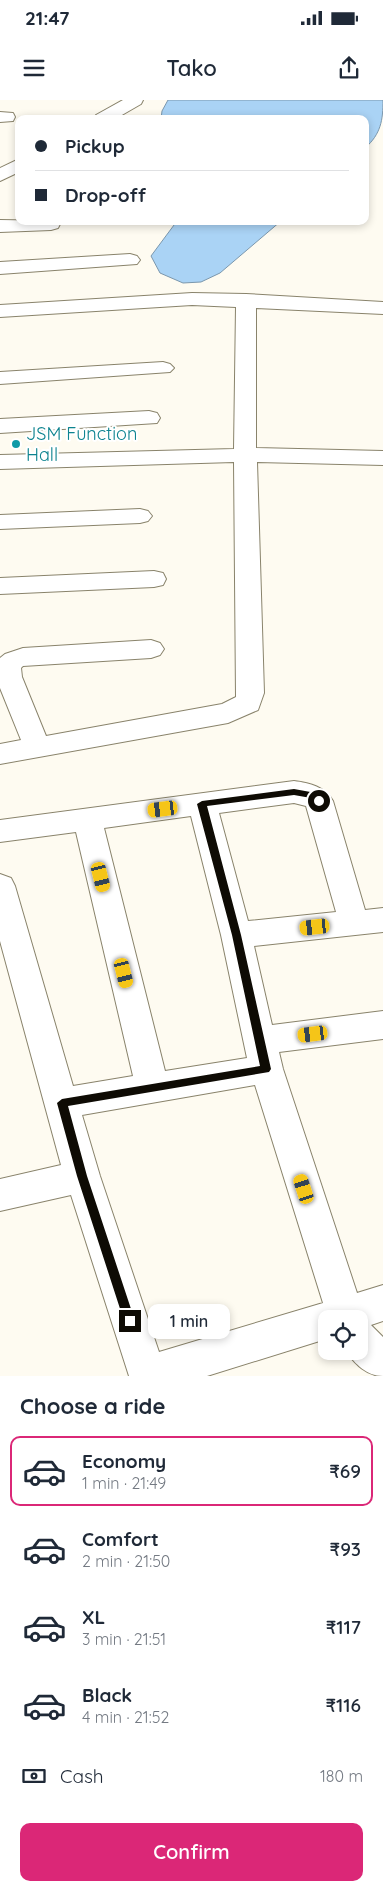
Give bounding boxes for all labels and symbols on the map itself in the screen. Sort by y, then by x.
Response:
place label: JSM Function Hall [26,422,137,466]
marker: JSM Function Hall [10,438,22,450]
route start [308,790,330,812]
car [147,800,178,818]
car [90,861,111,893]
car [299,918,330,936]
car [113,957,134,989]
car [297,1025,328,1043]
car [292,1172,315,1206]
callout: 1 min [148,1304,230,1338]
route end [119,1310,141,1332]

